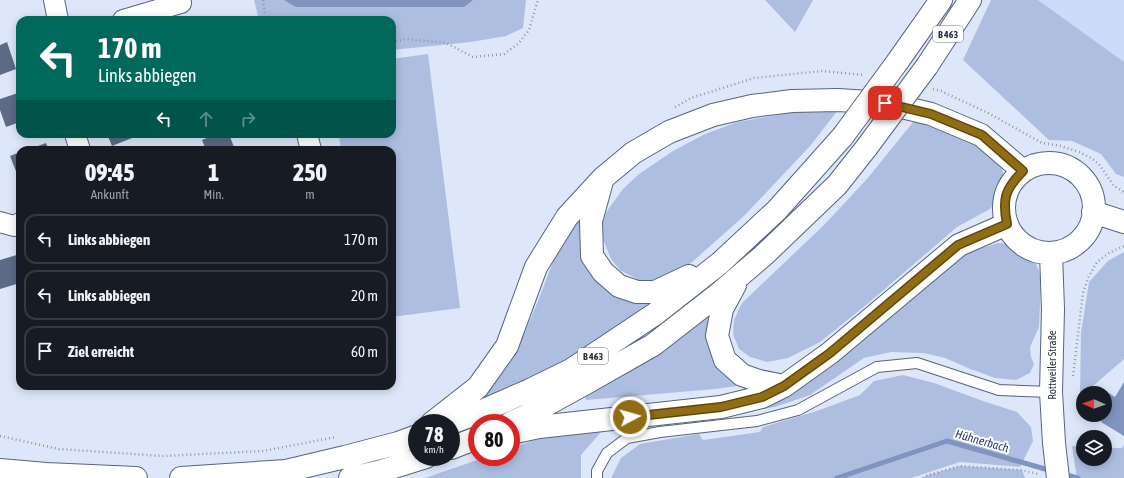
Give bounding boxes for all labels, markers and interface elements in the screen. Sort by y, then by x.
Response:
road number: B 463 [933,26,963,42]
icon: left [32,32,84,84]
text: 170 m [98,32,161,64]
text: Links abbiegen [98,65,197,86]
pin [868,86,902,120]
icon: arrive [874,92,896,114]
icon: left [153,108,175,130]
icon: ahead [195,108,217,130]
icon: right [237,108,259,130]
text: 09:45 [85,159,135,186]
text: 1 [208,159,219,186]
text: 250 [293,159,327,186]
text: Ankunft [91,187,129,202]
text: Min. [204,187,224,202]
text: m [305,187,315,202]
icon: left [34,228,56,250]
text: Links abbiegen [68,231,150,248]
text: 170 m [344,231,378,248]
icon: left [34,284,56,306]
text: Links abbiegen [68,287,150,304]
text: 20 m [351,287,378,304]
street label: Rottweiler Straße [1046,330,1058,400]
icon: arrive [34,340,56,362]
text: Ziel erreicht [68,343,134,360]
text: 60 m [351,343,378,360]
road number: B 463 [578,348,608,364]
north arrow [1076,386,1112,422]
map controls [1076,386,1112,466]
position arrow [609,396,651,438]
speed limit sign: 80 [468,414,520,466]
text: 78 [425,423,443,446]
water label: Hühnerbach [954,427,1010,455]
button: layers [1076,430,1112,466]
text: km/h [424,444,444,455]

